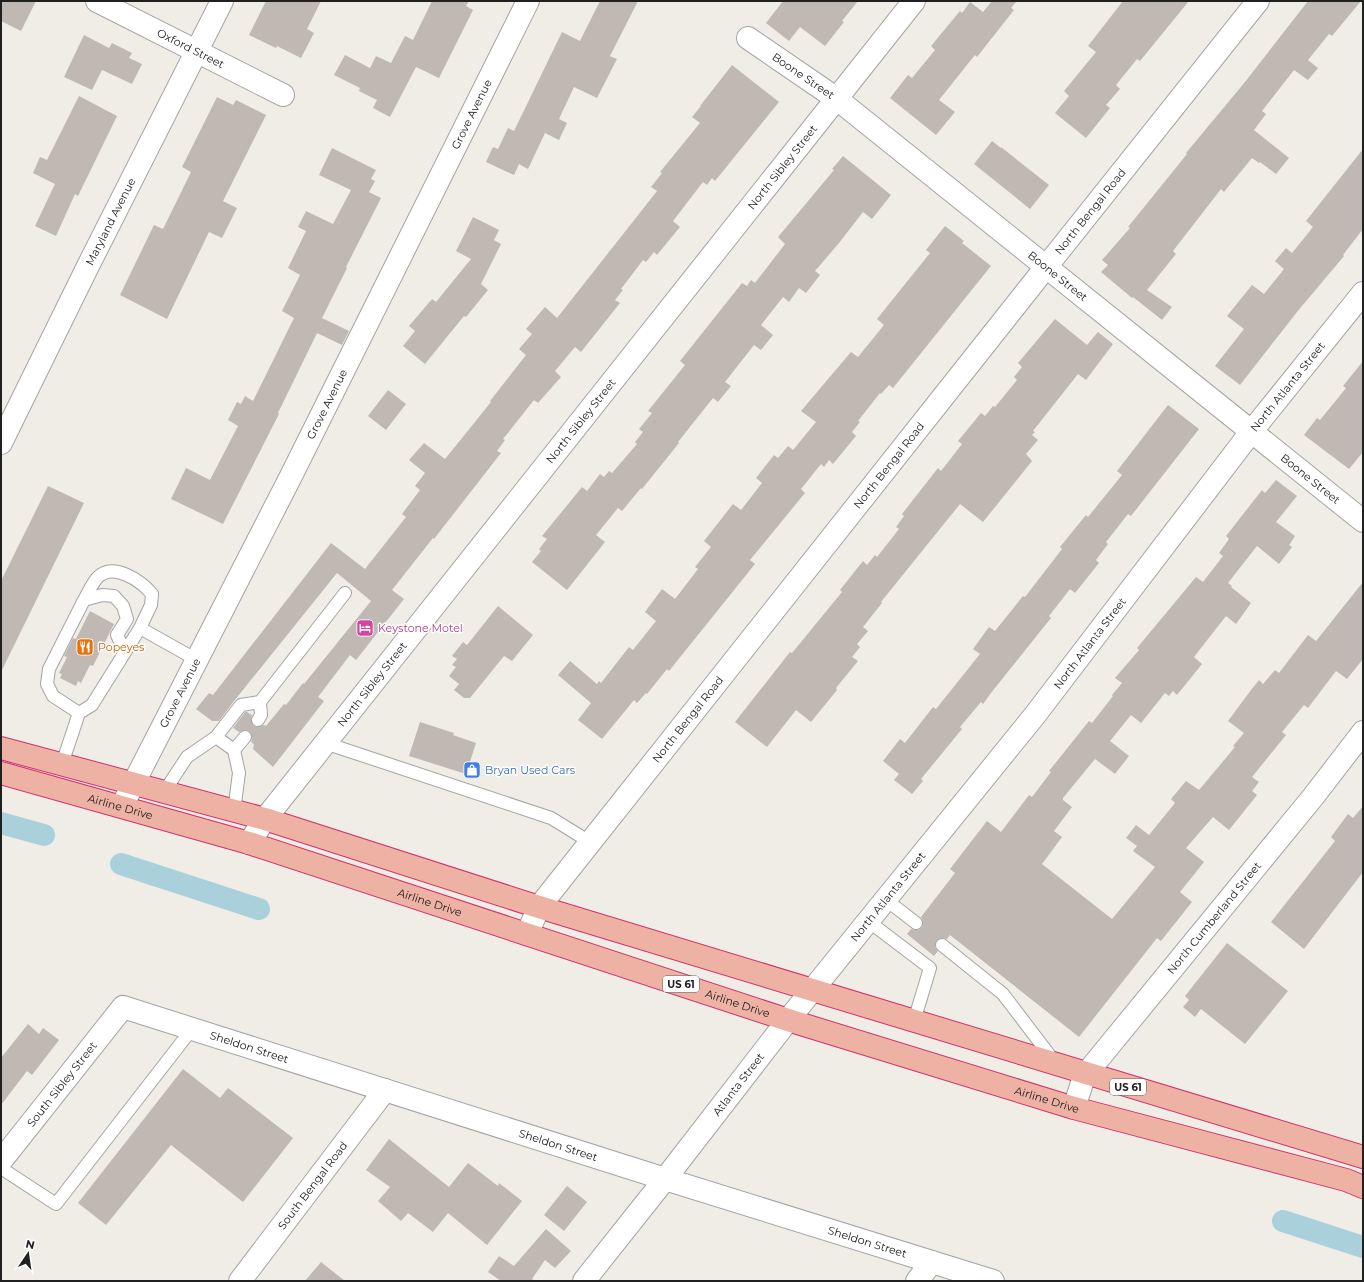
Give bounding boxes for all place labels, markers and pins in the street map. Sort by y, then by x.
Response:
hotel icon: Keystone Motel [355,618,375,638]
place label: Keystone Motel [378,621,463,635]
restaurant icon: Popeyes [75,637,95,657]
place label: Popeyes [98,640,145,654]
shop icon: Bryan Used Cars [462,760,482,780]
place label: Bryan Used Cars [485,763,576,777]

